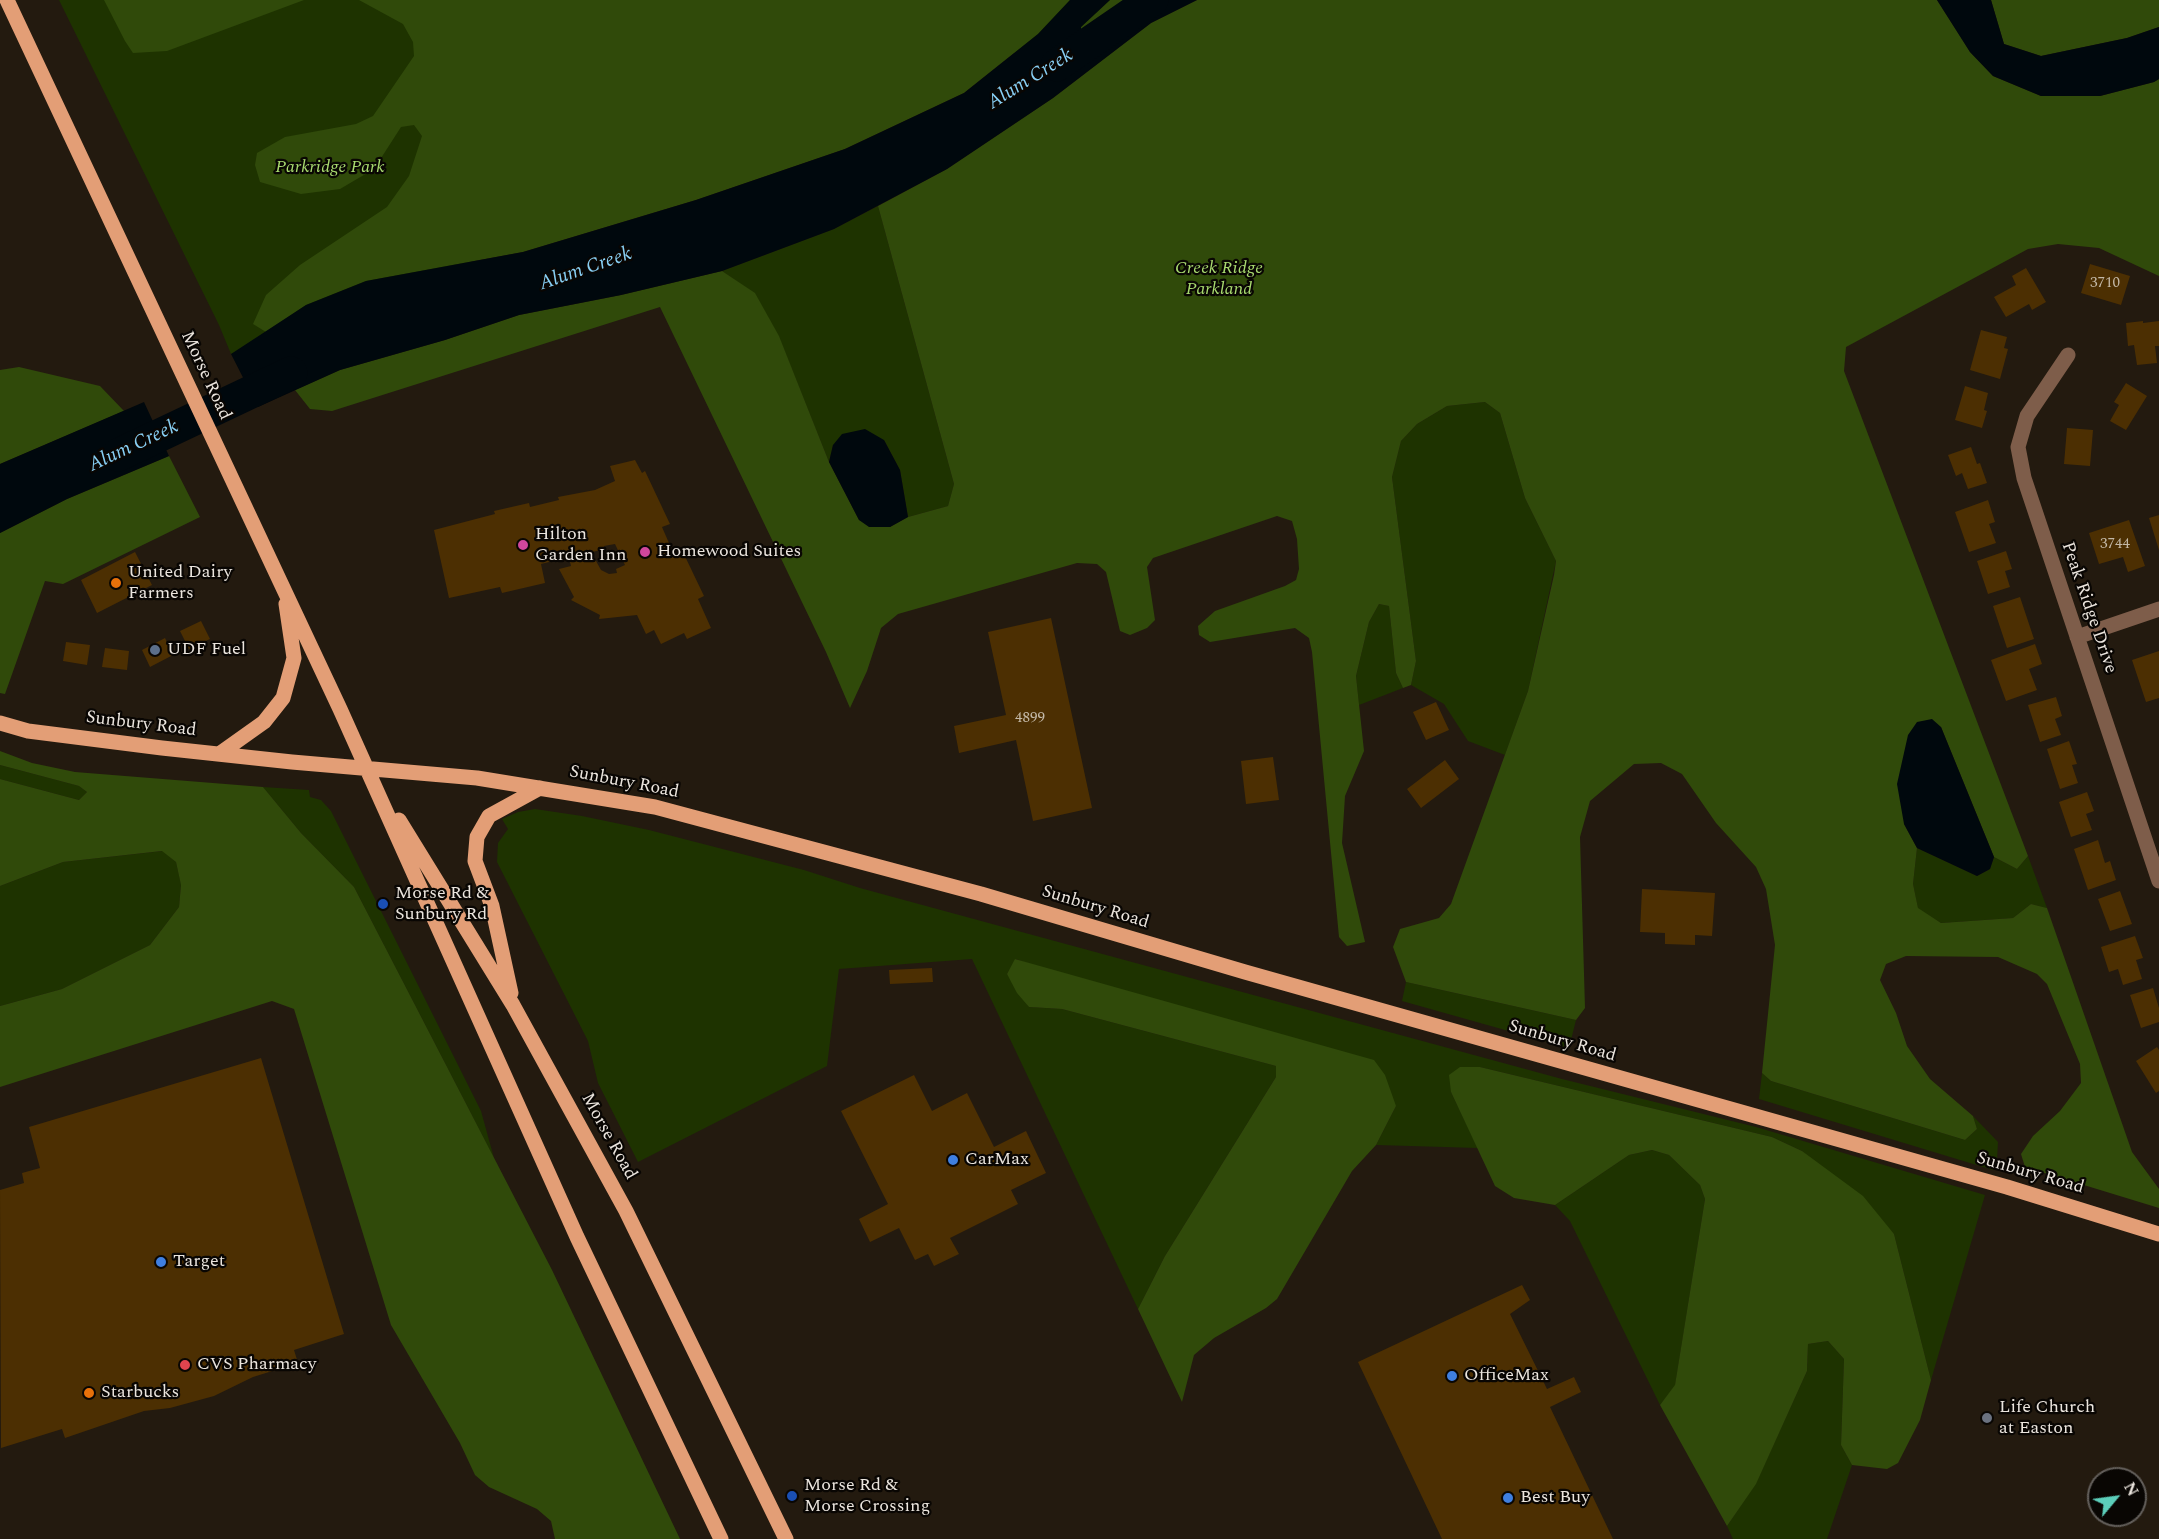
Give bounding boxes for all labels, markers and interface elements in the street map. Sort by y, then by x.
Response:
water label: Alum Creek [984,44,1078,116]
park label: Parkridge Park [275,157,385,179]
water label: Alum Creek [536,243,636,297]
park label: Creek Ridge Parkland [1175,258,1263,300]
house number: 3710 [2090,275,2120,293]
street label: Morse Road [175,328,235,424]
water label: Alum Creek [85,416,183,478]
place label: Hilton Garden Inn [535,524,626,566]
house number: 3744 [2100,536,2130,554]
marker: Hilton Garden Inn [516,538,530,552]
street label: Peak Ridge Drive [2055,539,2121,677]
place label: Homewood Suites [657,541,801,563]
marker: Homewood Suites [638,545,652,559]
place label: United Dairy Farmers [128,562,232,604]
marker: United Dairy Farmers [109,576,123,590]
place label: UDF Fuel [167,639,246,661]
marker: UDF Fuel [148,643,162,657]
street label: Sunbury Road [85,708,197,742]
house number: 4899 [1015,710,1045,728]
street label: Sunbury Road [567,762,681,804]
street label: Sunbury Road [1039,881,1151,935]
place label: Morse Rd & Sunbury Rd [395,883,489,926]
marker: Morse Rd & Sunbury Rd [376,897,390,911]
street label: Sunbury Road [1506,1016,1618,1068]
street label: Morse Road [575,1090,641,1184]
street label: Sunbury Road [1974,1148,2086,1200]
place label: CarMax [965,1149,1029,1171]
marker: CarMax [946,1153,960,1167]
place label: Target [173,1251,225,1273]
marker: Target [154,1255,168,1269]
place label: CVS Pharmacy [197,1354,316,1376]
marker: CVS Pharmacy [178,1358,192,1372]
place label: OfficeMax [1464,1365,1549,1387]
marker: OfficeMax [1445,1369,1459,1383]
place label: Starbucks [101,1382,179,1404]
marker: Starbucks [82,1386,96,1400]
place label: Life Church at Easton [1999,1397,2095,1440]
marker: Life Church at Easton [1980,1411,1994,1425]
north arrow [2087,1467,2147,1527]
place label: Morse Rd & Morse Crossing [804,1475,930,1518]
text: N [2117,1478,2145,1501]
place label: Best Buy [1520,1487,1590,1509]
marker: Morse Rd & Morse Crossing [785,1489,799,1503]
marker: Best Buy [1501,1491,1515,1505]

